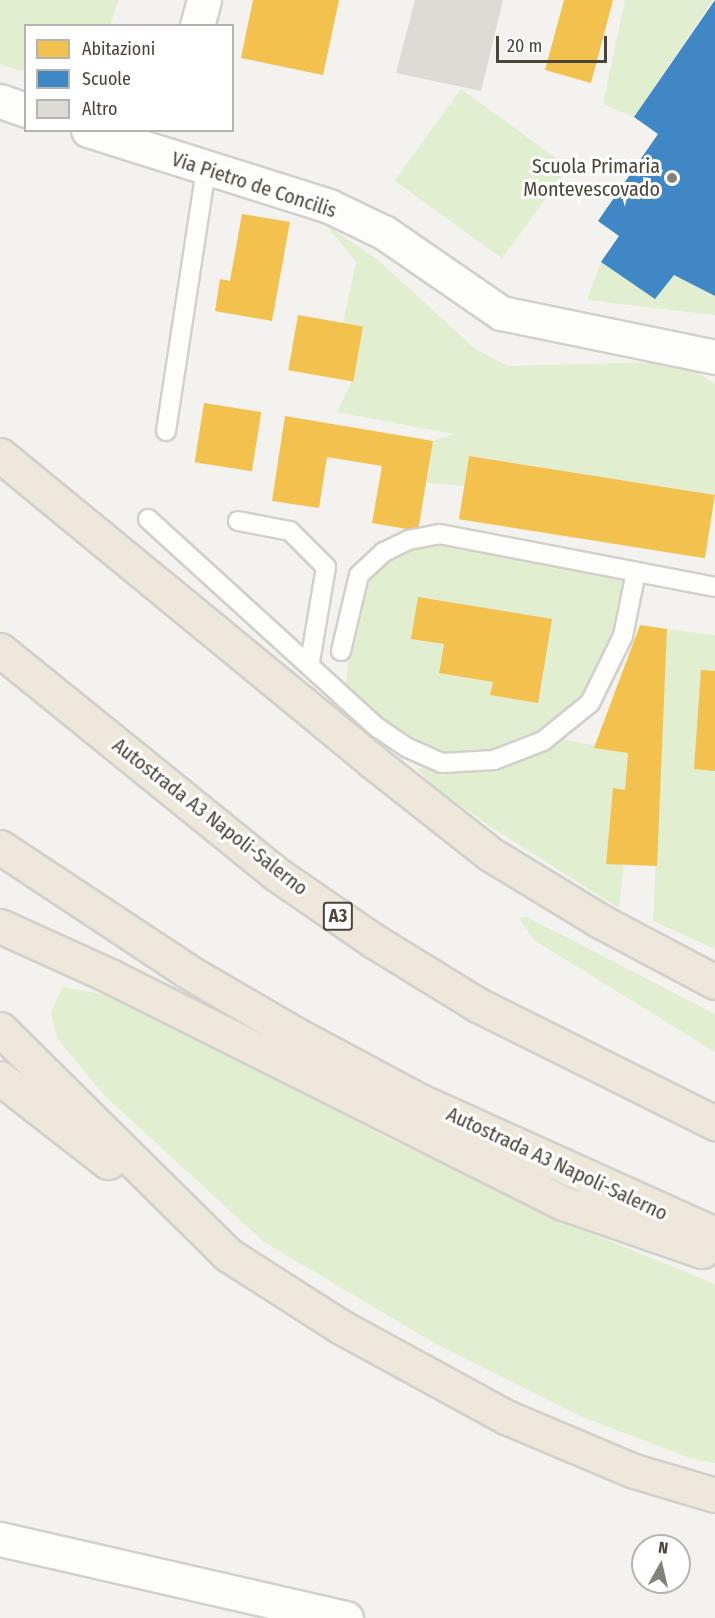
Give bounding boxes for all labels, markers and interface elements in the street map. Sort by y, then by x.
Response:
legend [24,24,234,132]
scale bar [499,24,610,62]
text: 20 m [507,35,542,57]
text: Abitazioni [82,38,155,60]
text: Scuole [82,68,131,90]
text: Altro [82,98,117,120]
street label: Via Pietro de Concilis [169,147,339,223]
place label: Scuola Primaria Montevescovado [523,154,660,201]
marker: Scuola Primaria Montevescovado [665,171,679,185]
street label: Autostrada A3 Napoli-Salerno [108,733,312,901]
road number: A3 [322,901,354,931]
street label: Autostrada A3 Napoli-Salerno [443,1102,671,1226]
north arrow [631,1534,691,1594]
text: N [657,1538,669,1558]

